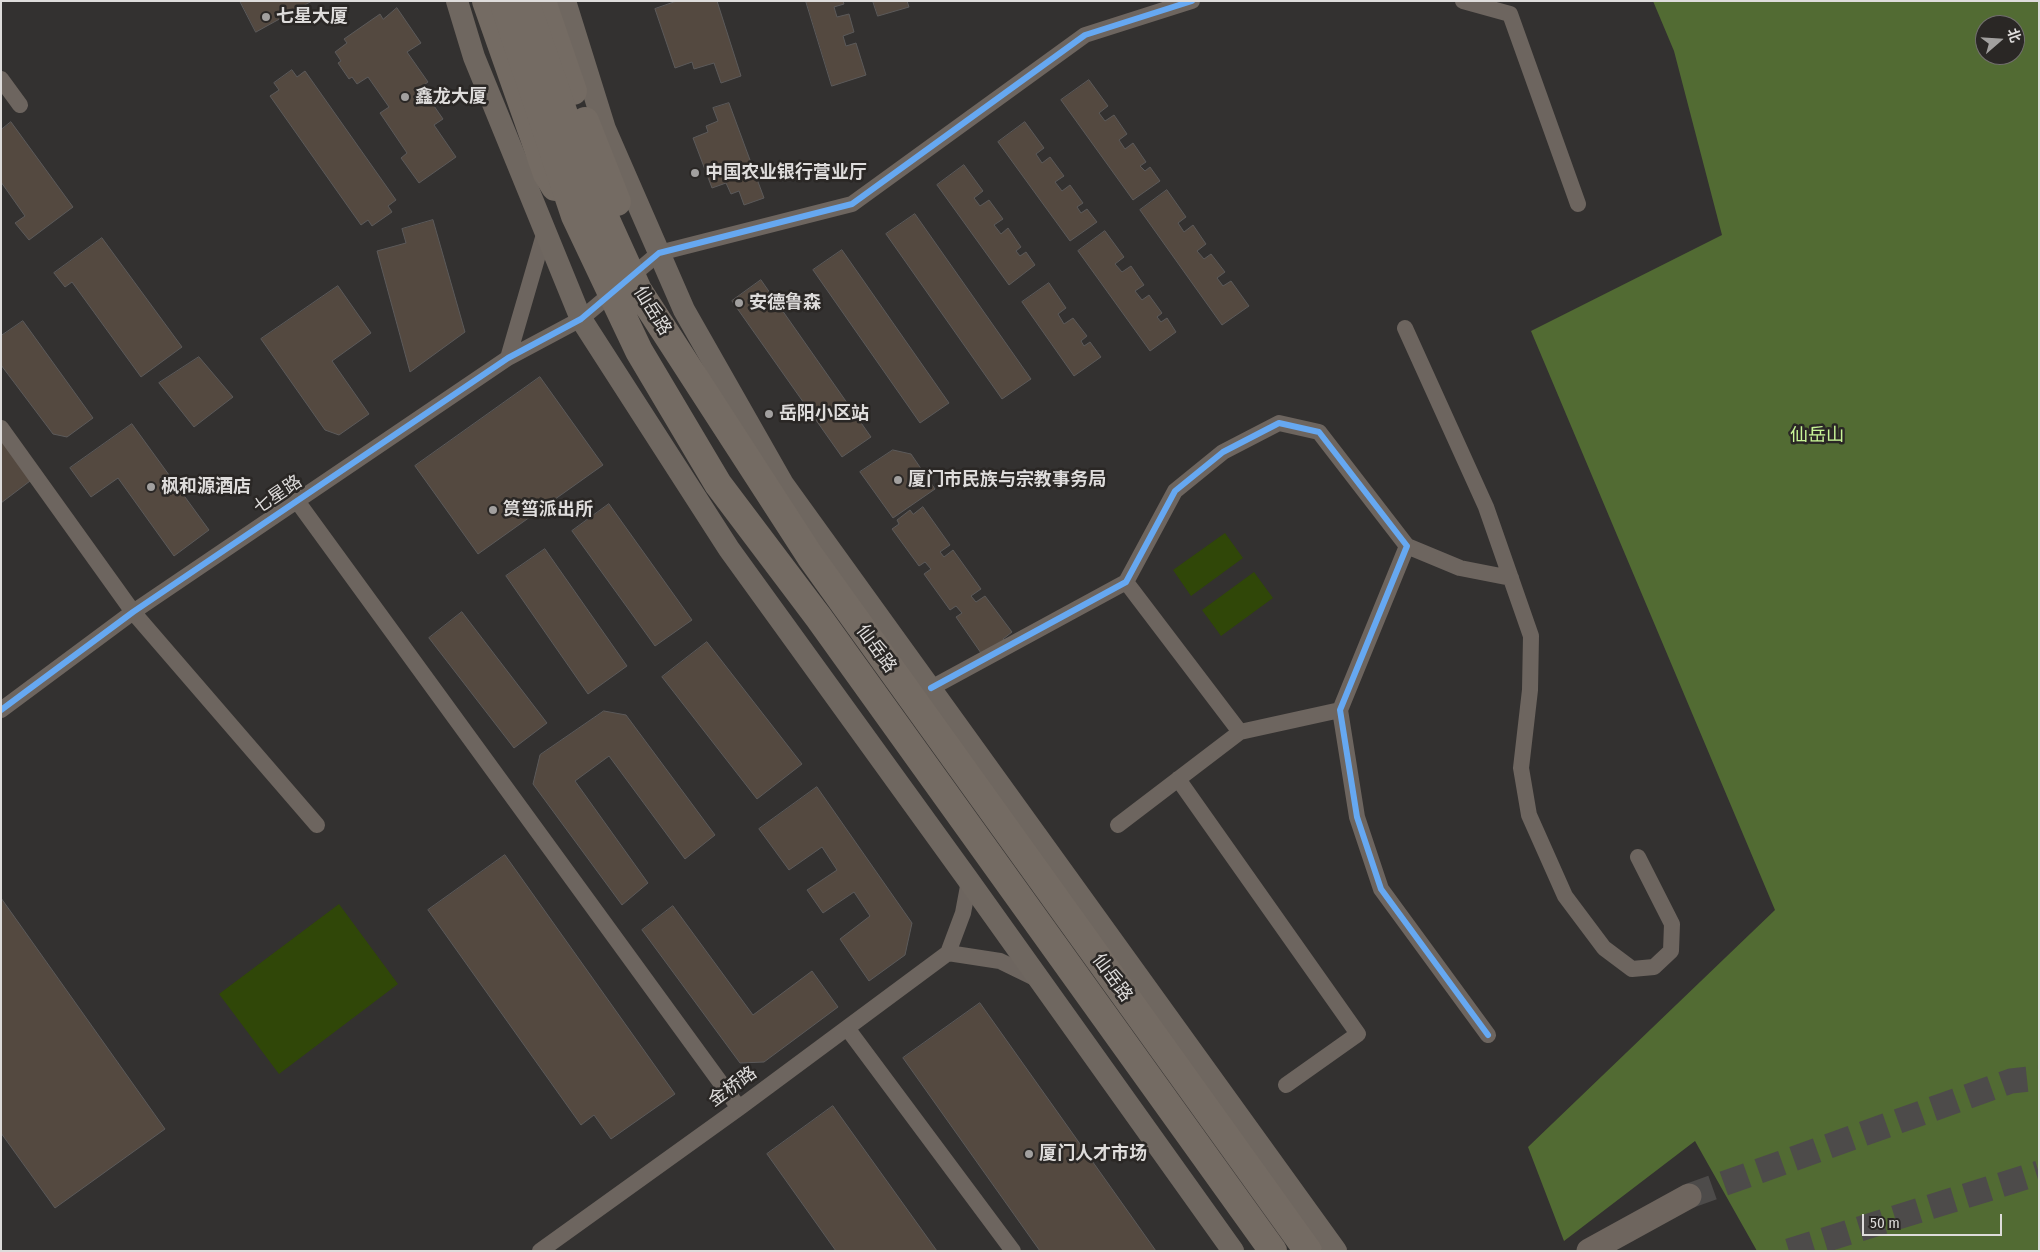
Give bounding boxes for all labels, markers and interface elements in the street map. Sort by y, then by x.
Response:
place label: 七星大厦 [276,6,348,28]
marker: 七星大厦 [260,11,272,23]
north arrow [1975,15,2025,65]
text: 北 [2003,26,2024,45]
place label: 鑫龙大厦 [415,86,487,108]
marker: 鑫龙大厦 [399,91,411,103]
place label: 中国农业银行营业厅 [705,162,867,184]
marker: 中国农业银行营业厅 [689,167,701,179]
street label: 仙岳路 [629,282,675,340]
place label: 安德鲁森 [749,292,821,314]
marker: 安德鲁森 [733,297,745,309]
place label: 岳阳小区站 [779,403,869,425]
marker: 岳阳小区站 [763,408,775,420]
park label: 仙岳山 [1790,425,1844,447]
place label: 厦门市民族与宗教事务局 [908,469,1106,491]
street label: 七星路 [250,471,306,519]
marker: 厦门市民族与宗教事务局 [892,474,904,486]
place label: 枫和源酒店 [161,476,251,498]
marker: 枫和源酒店 [145,481,157,493]
place label: 筼筜派出所 [503,499,593,521]
marker: 筼筜派出所 [487,504,499,516]
street label: 仙岳路 [851,621,901,677]
street label: 仙岳路 [1087,950,1137,1006]
street label: 金桥路 [705,1062,761,1112]
place label: 厦门人才市场 [1039,1143,1147,1165]
marker: 厦门人才市场 [1023,1148,1035,1160]
scale bar [1865,1204,2005,1236]
text: 50 m [1870,1214,1900,1232]

